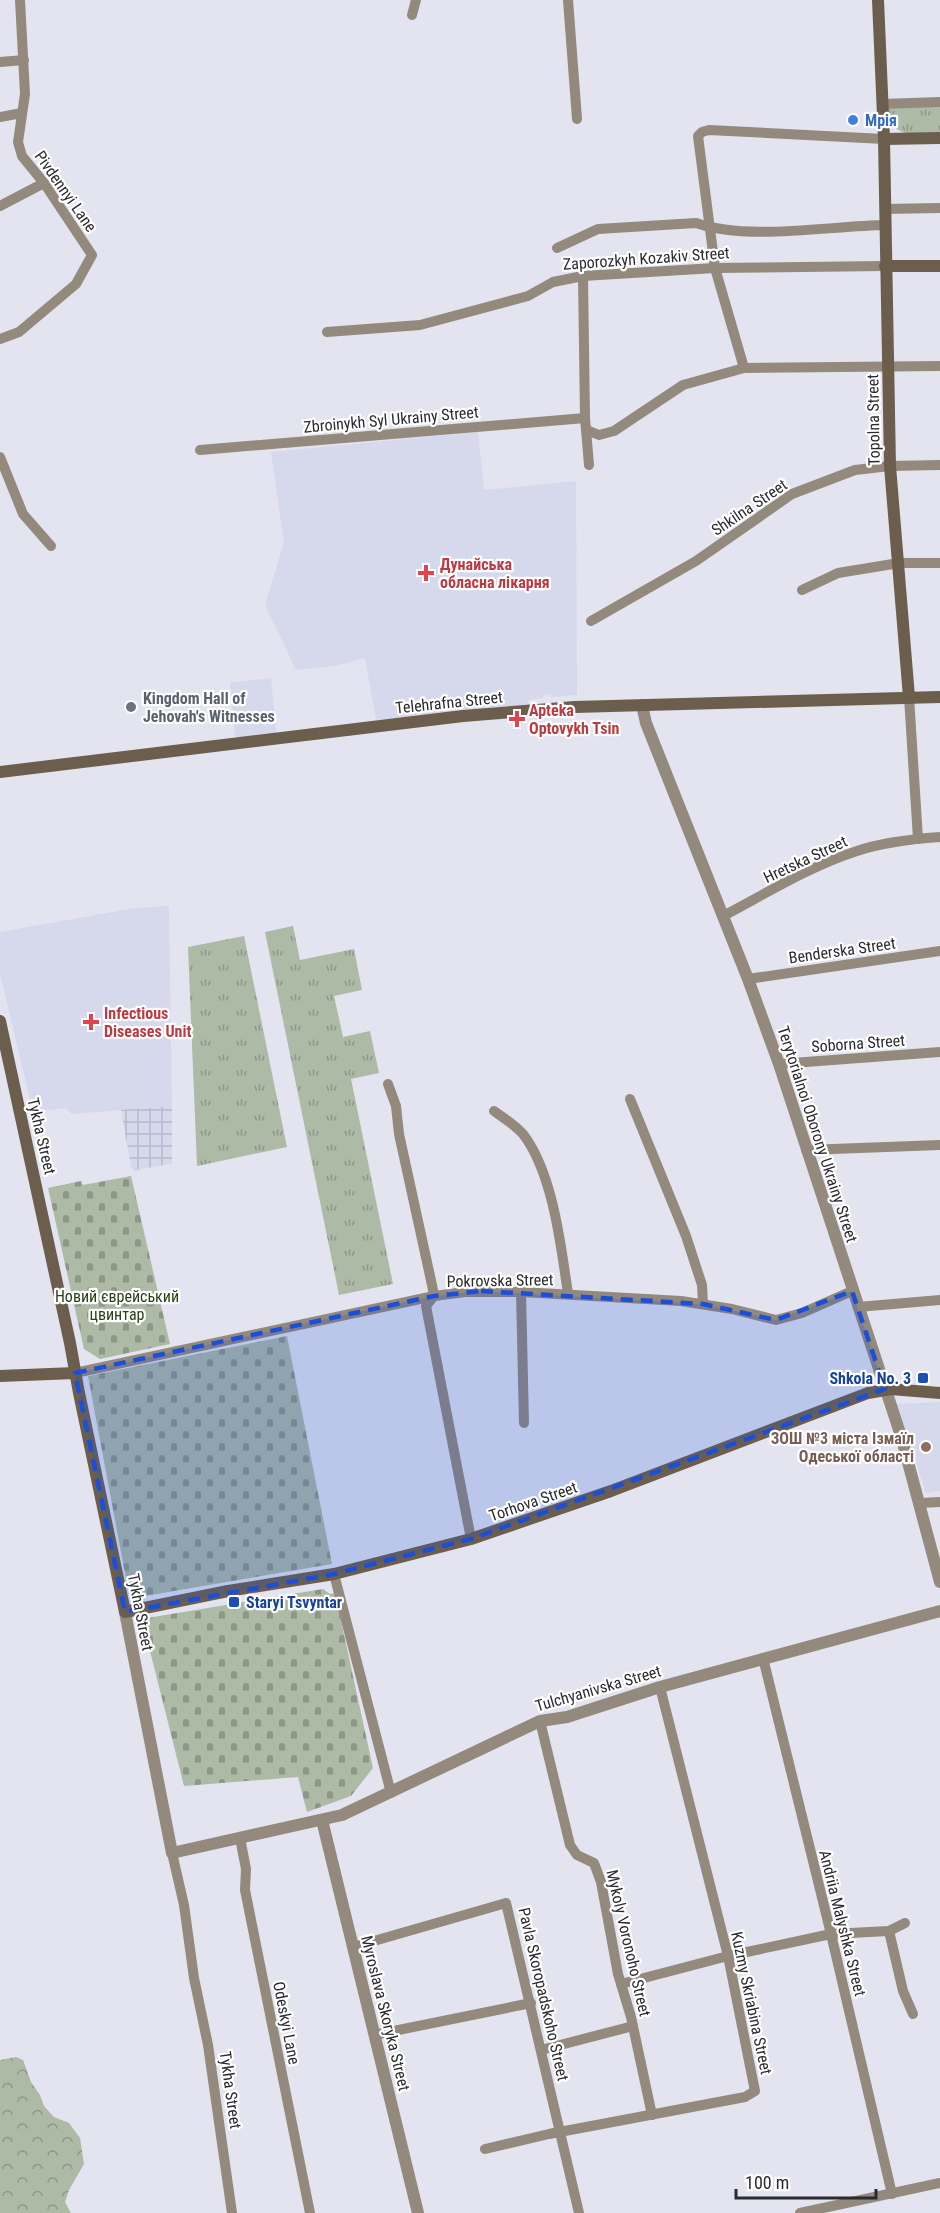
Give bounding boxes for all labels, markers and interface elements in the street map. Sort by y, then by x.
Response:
place label: Мрія [865,111,897,130]
marker: Мрія [846,113,860,127]
street label: Pivdennyi Lane [31,147,101,236]
street label: Zaporozkyh Kozakiv Street [562,243,730,274]
street label: Topolna Street [863,374,884,466]
street label: Zbroinykh Syl Ukrainy Street [303,402,480,437]
street label: Shkilna Street [708,475,791,540]
place label: Дунайська обласна лікарня [440,555,550,592]
marker: Дунайська обласна лікарня [417,564,435,582]
street label: Telehrafna Street [394,687,504,718]
place label: Kingdom Hall of Jehovah's Witnesses [143,689,275,726]
marker: Kingdom Hall of Jehovah's Witnesses [124,700,138,714]
place label: Apteka Optovykh Tsin [529,701,620,738]
marker: Apteka Optovykh Tsin [510,712,524,726]
street label: Hretska Street [760,832,850,887]
street label: Benderska Street [787,934,897,967]
place label: Infectious Diseases Unit [104,1004,191,1041]
marker: Infectious Diseases Unit [82,1013,100,1031]
street label: Terytorialnoi Oborony Ukrainy Street [774,1024,862,1245]
street label: Soborna Street [811,1031,906,1056]
street label: Tykha Street [23,1096,60,1177]
street label: Pokrovska Street [446,1270,554,1291]
park label: Новий єврейський цвинтар [55,1287,179,1324]
place label: Shkola No. 3 [829,1369,911,1388]
marker: Shkola No. 3 [916,1371,930,1385]
place label: ЗОШ №3 міста Ізмаїл Одеської області [771,1429,914,1466]
marker: ЗОШ №3 міста Ізмаїл Одеської області [919,1440,933,1454]
street label: Torhova Street [487,1477,580,1525]
street label: Tykha Street [124,1572,157,1653]
place label: Staryi Tsvyntar [246,1593,342,1612]
marker: Staryi Tsvyntar [227,1595,241,1609]
street label: Tulchyanivska Street [533,1661,663,1716]
street label: Andriia Malyshka Street [815,1848,870,1998]
street label: Mykoly Voronoho Street [602,1868,655,2019]
street label: Pavla Skoropadskoho Street [514,1906,573,2083]
street label: Kuzmy Skriabina Street [727,1930,776,2077]
street label: Myroslava Skoryka Street [357,1934,414,2093]
street label: Odeskyi Lane [269,1980,304,2066]
street label: Tykha Street [216,2050,245,2130]
scale bar [736,2162,876,2200]
text: 100 m [745,2172,789,2193]

